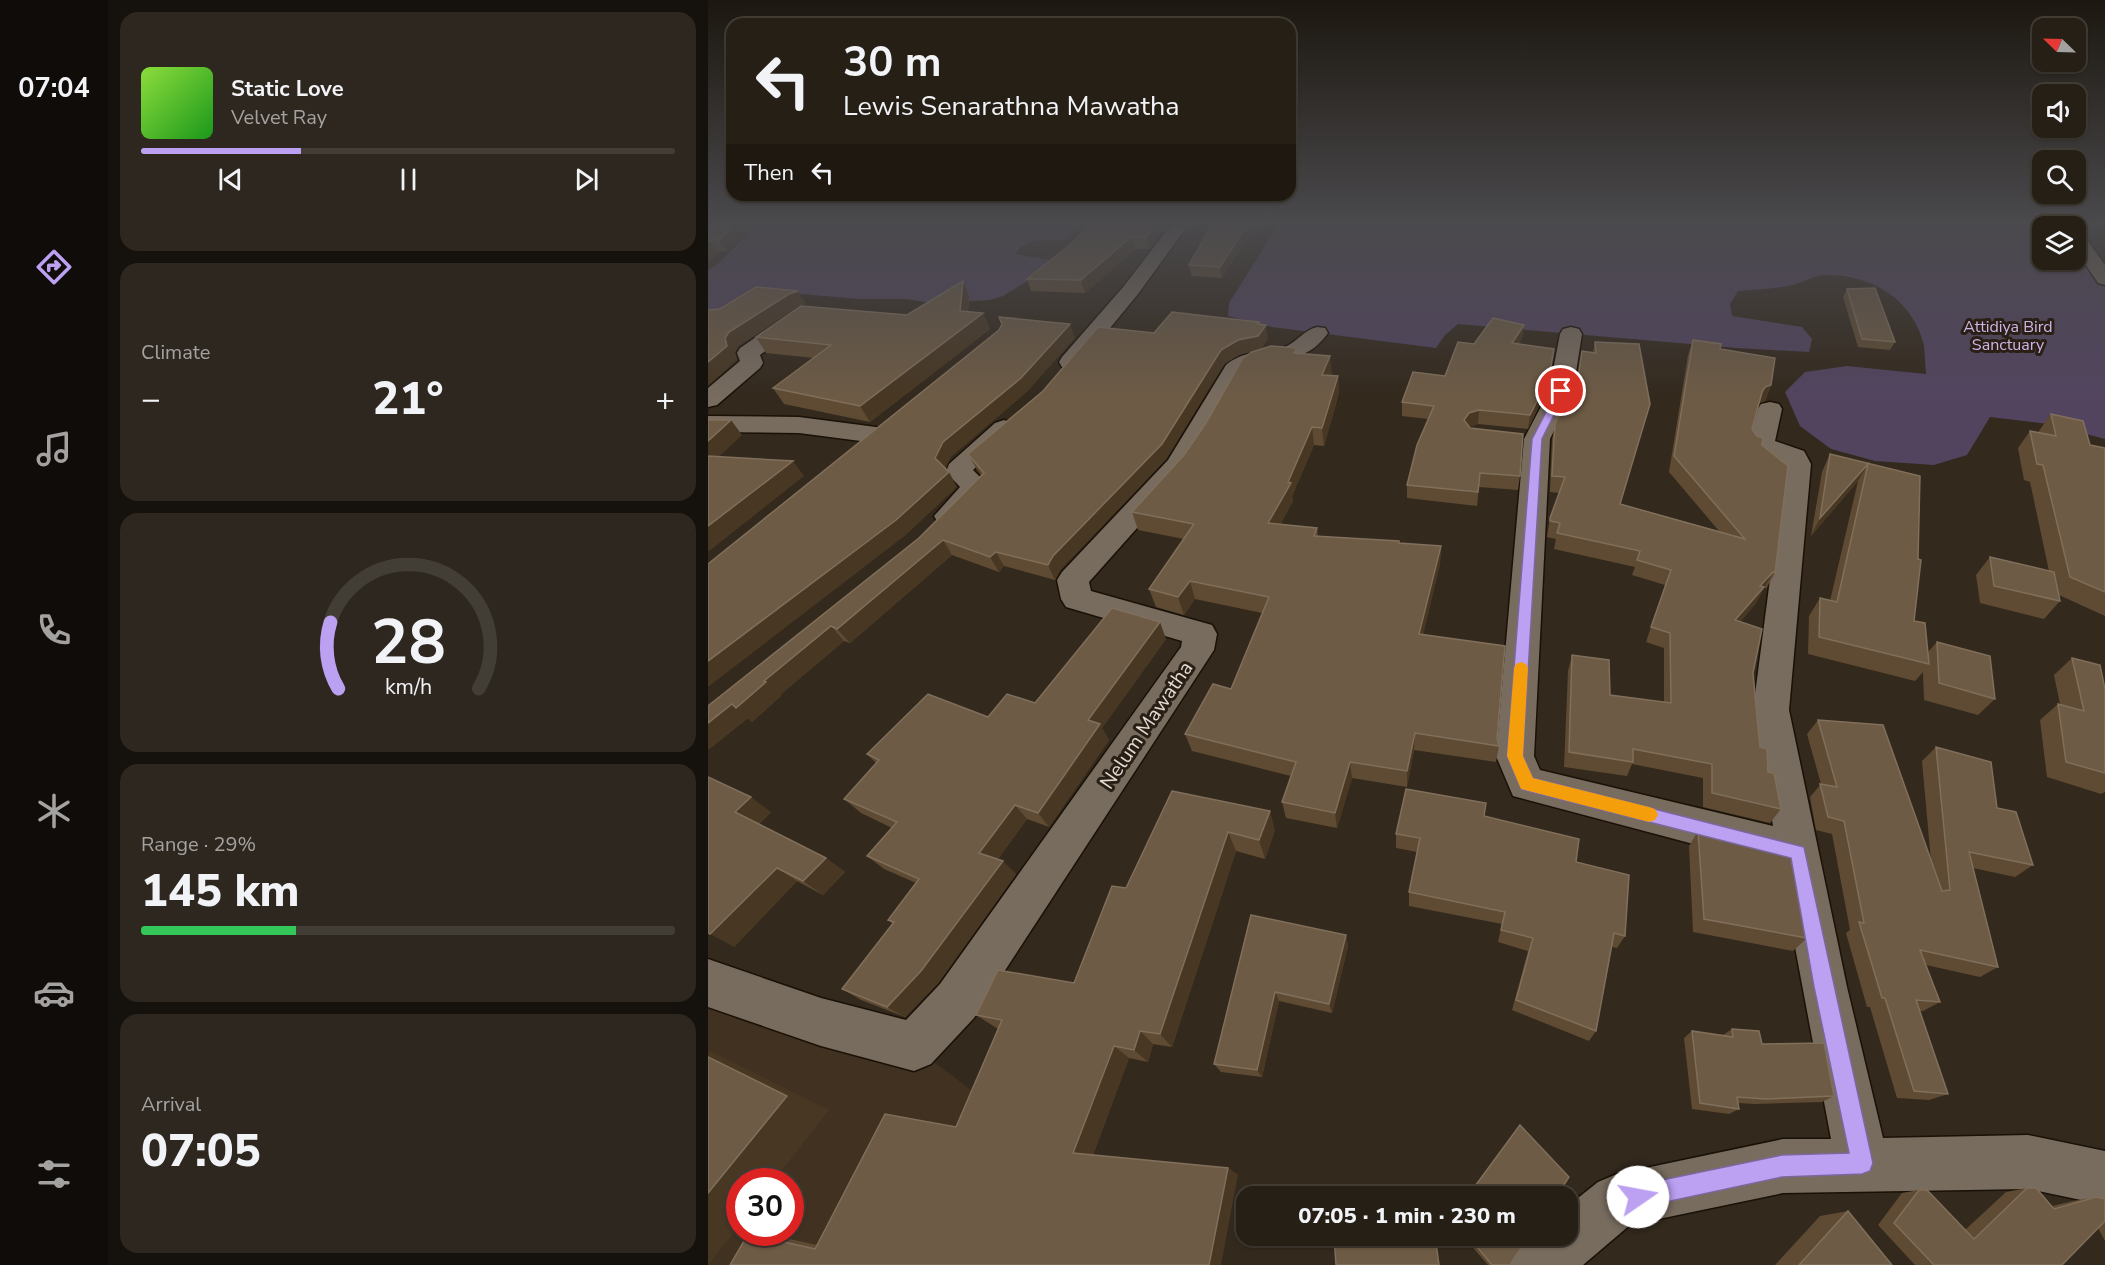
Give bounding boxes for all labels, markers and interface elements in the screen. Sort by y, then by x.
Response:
north arrow [2032,18,2086,72]
map controls [2032,18,2086,270]
text: 30 m [843,34,942,91]
icon: left [744,42,822,120]
text: 07:04 [18,70,90,107]
text: Static Love [231,74,344,104]
button: sound [2032,84,2086,138]
text: Lewis Senarathna Mawatha [843,88,1180,125]
text: Velvet Ray [231,104,327,131]
button: search [2032,150,2086,204]
icon: left [806,156,839,189]
text: Then [744,158,794,188]
icon: previous [214,163,247,196]
icon: pause [392,163,425,196]
icon: next [570,163,603,196]
button: layers [2032,216,2086,270]
icon: directions [33,246,75,288]
park label: Attidiya Bird Sanctuary [1963,316,2053,356]
text: Climate [141,339,210,366]
pin [1535,365,1586,416]
text: 21° [372,369,444,430]
icon: arrive [1544,374,1577,407]
text: − [141,377,161,422]
text: + [655,377,675,422]
icon: music [33,428,75,470]
text: 28 [371,601,445,686]
icon: phone [33,609,75,651]
street label: Nelum Mawatha [1094,656,1199,794]
text: km/h [384,673,432,703]
icon: climate [33,790,75,832]
text: Range · 29% [141,831,256,858]
text: 145 km [141,861,300,922]
icon: car [33,972,75,1014]
text: Arrival [141,1091,201,1118]
text: 07:05 [141,1121,261,1182]
icon: filters [33,1153,75,1195]
position arrow [1606,1165,1670,1229]
speed limit sign: 30 [726,1168,804,1246]
text: 07:05 · 1 min · 230 m [1298,1201,1516,1231]

